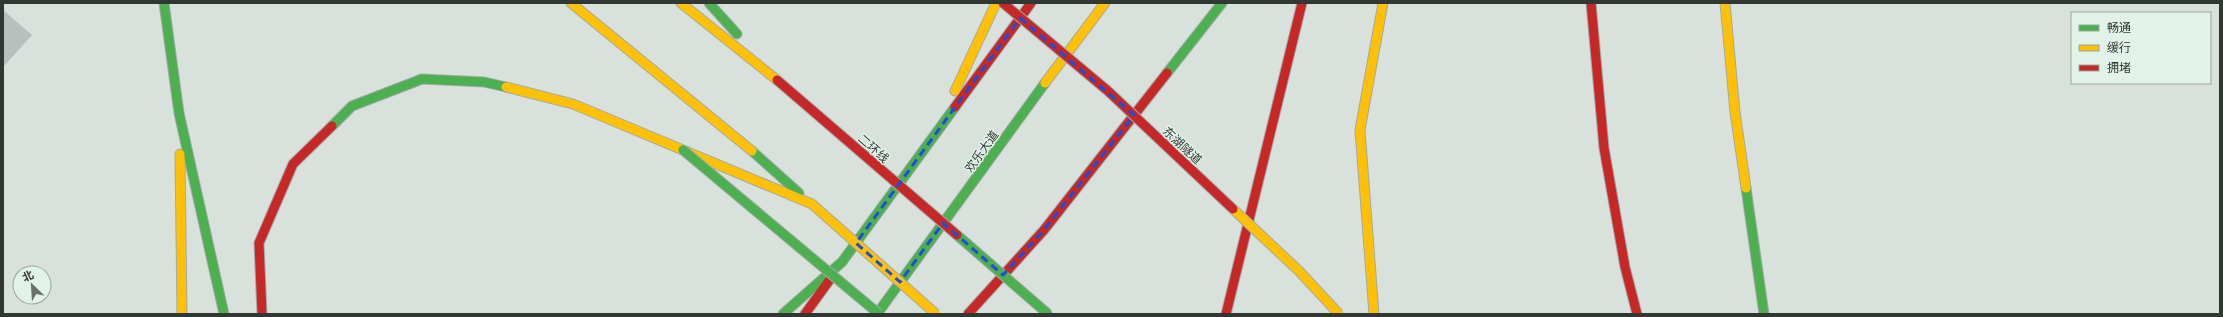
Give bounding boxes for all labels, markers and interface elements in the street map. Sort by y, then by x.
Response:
legend [2071,12,2211,84]
text: 畅通 [2107,19,2131,35]
text: 缓行 [2107,39,2131,55]
text: 拥堵 [2107,59,2131,75]
street label: 东湖隧道 [1160,123,1206,167]
street label: 欢乐大道 [960,127,1002,175]
street label: 二环线 [855,130,893,166]
north arrow [12,265,52,305]
text: 北 [19,266,36,285]

